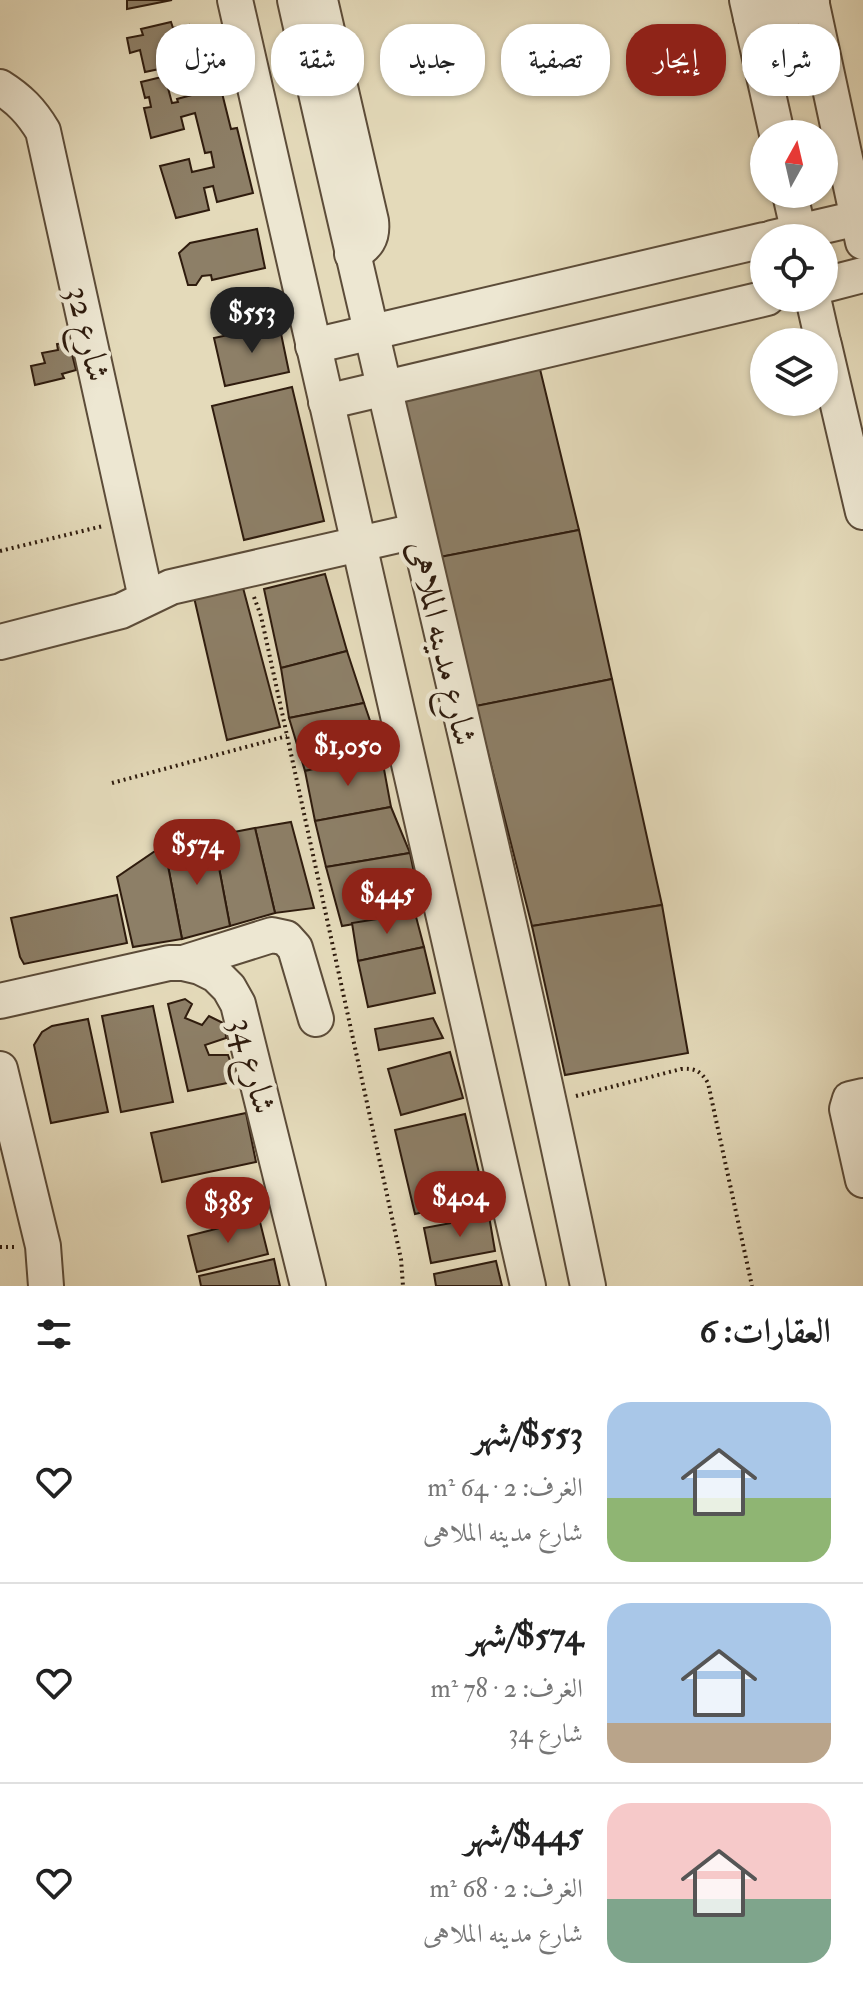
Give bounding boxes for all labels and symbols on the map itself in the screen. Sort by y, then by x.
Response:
north arrow [750,120,838,208]
street label: شارع 32 [50,282,120,387]
pin: $553 [205,287,299,355]
street label: شارع مدينه الملاهى [392,536,486,751]
pin: $1,050 [283,720,413,788]
pin: $574 [150,819,244,887]
pin: $445 [340,868,434,936]
street label: شارع 34 [215,1014,286,1120]
pin: $404 [413,1171,507,1239]
pin: $385 [181,1177,275,1245]

